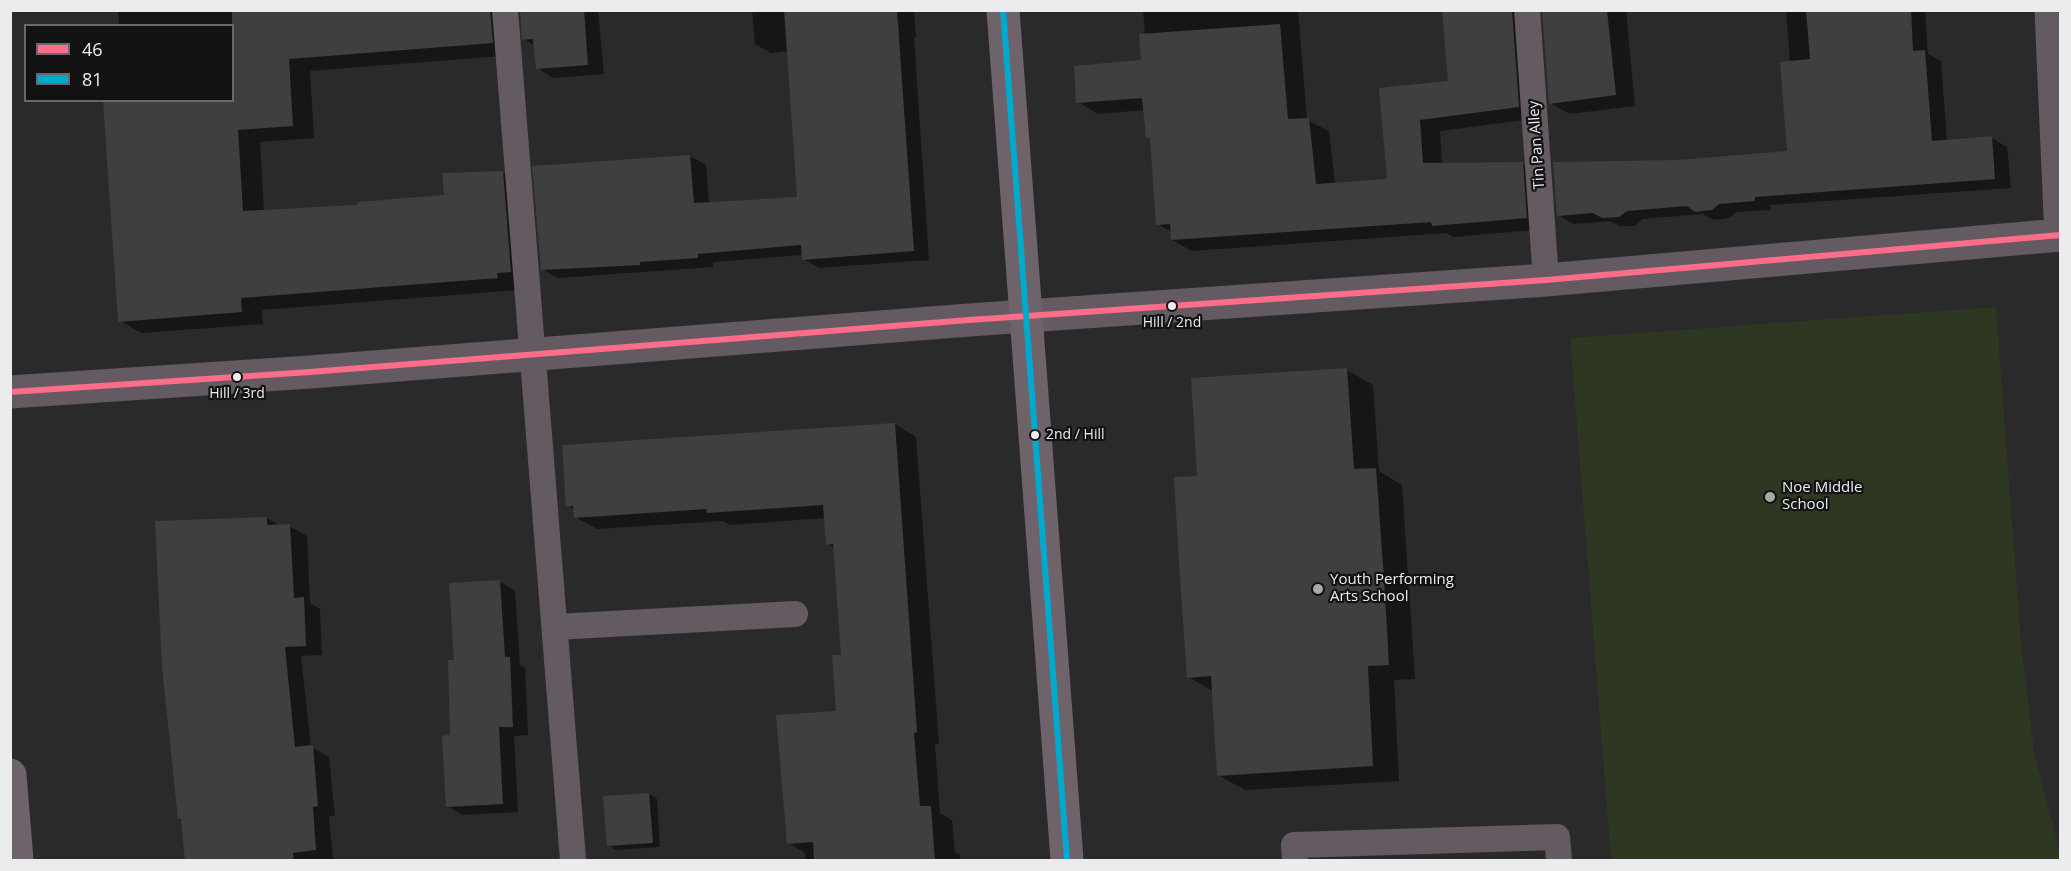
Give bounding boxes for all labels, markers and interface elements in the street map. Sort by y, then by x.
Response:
legend [24,24,234,102]
text: 46 [82,37,103,61]
text: 81 [82,67,103,91]
street label: Tin Pan Alley [1525,100,1549,190]
marker: Hill / 2nd [1166,300,1178,312]
place label: Hill / 2nd [1143,315,1201,331]
marker: Hill / 3rd [231,371,243,383]
place label: Hill / 3rd [209,386,265,402]
place label: 2nd / Hill [1046,427,1104,443]
marker: 2nd / Hill [1029,429,1041,441]
place label: Noe Middle School [1782,479,1862,514]
marker: Noe Middle School [1763,490,1777,504]
place label: Youth Performing Arts School [1330,571,1454,606]
marker: Youth Performing Arts School [1311,582,1325,596]

